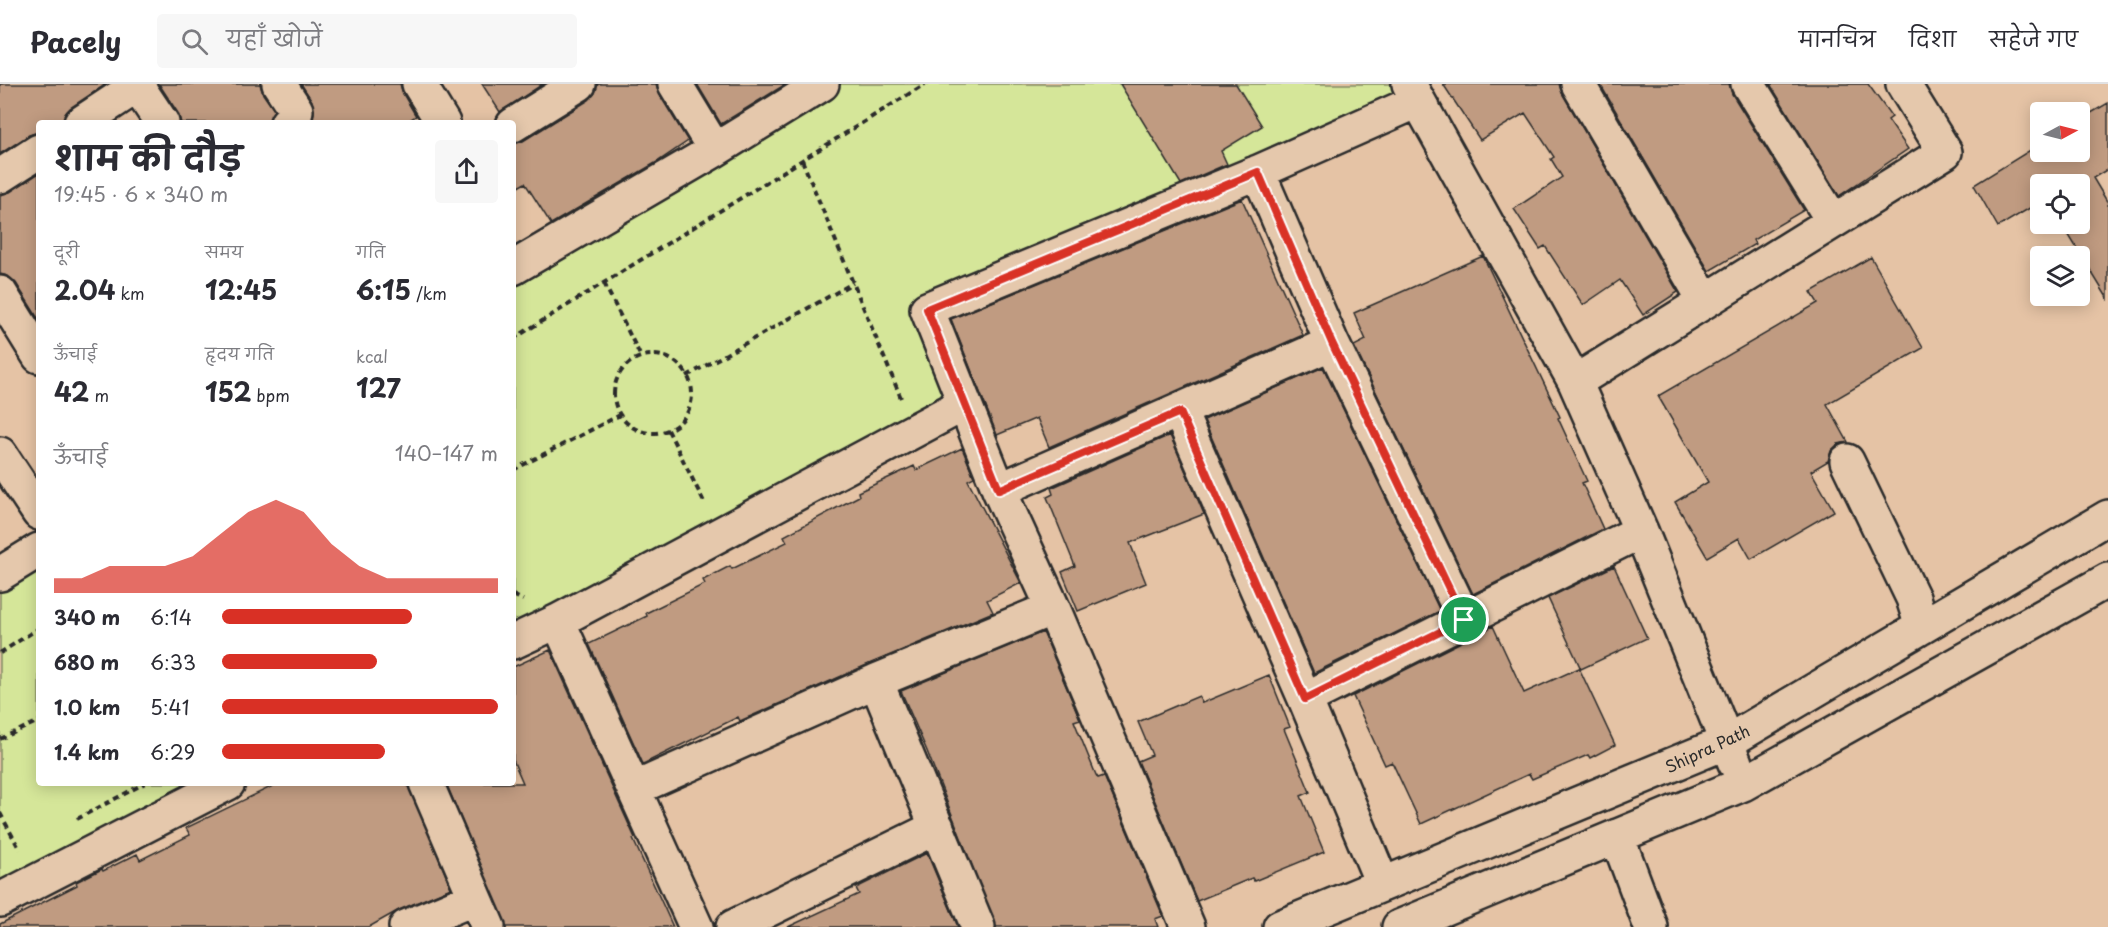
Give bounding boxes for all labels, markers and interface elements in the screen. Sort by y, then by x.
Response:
search box [157,14,577,68]
text: Pacely [30,20,121,63]
text: यहाँ खोजें [226,21,322,54]
text: मानचित्र [1799,22,1876,54]
text: दिशा [1909,22,1956,54]
text: सहेजे गए [1989,22,2078,54]
icon: search [178,25,211,58]
north arrow [2030,102,2090,162]
map controls [2030,102,2090,306]
text: शाम की दौड़ [54,131,242,181]
button: share [435,140,498,203]
button: locate [2030,174,2090,234]
text: 19:45 · 6 × 340 m [54,179,228,209]
text: दूरी [54,239,79,263]
text: समय [205,239,243,263]
text: गति [356,239,385,263]
button: layers [2030,246,2090,306]
text: 2.04 [54,270,115,309]
text: 12:45 [205,270,277,309]
text: 6:15 [356,270,411,309]
text: km [115,281,145,305]
text: /km [411,281,447,305]
text: ऊँचाई [54,341,97,365]
text: हृदय गति [205,341,274,365]
text: kcal [356,344,388,368]
text: 127 [356,368,401,407]
text: 42 [54,372,89,411]
text: 152 [205,372,251,411]
text: m [89,383,109,407]
text: bpm [251,383,290,407]
text: 140–147 m [395,438,498,468]
text: ऊँचाई [54,441,108,471]
pin [1438,594,1489,645]
text: 340 m [54,602,120,632]
text: 6:14 [150,602,192,632]
icon: arrive [1447,603,1480,636]
text: 680 m [54,647,119,677]
text: 6:33 [150,647,196,677]
text: 1.0 km [54,692,121,722]
text: 5:41 [150,692,190,722]
street label: Shipra Path [1661,718,1753,778]
text: 1.4 km [54,737,120,767]
text: 6:29 [150,737,195,767]

